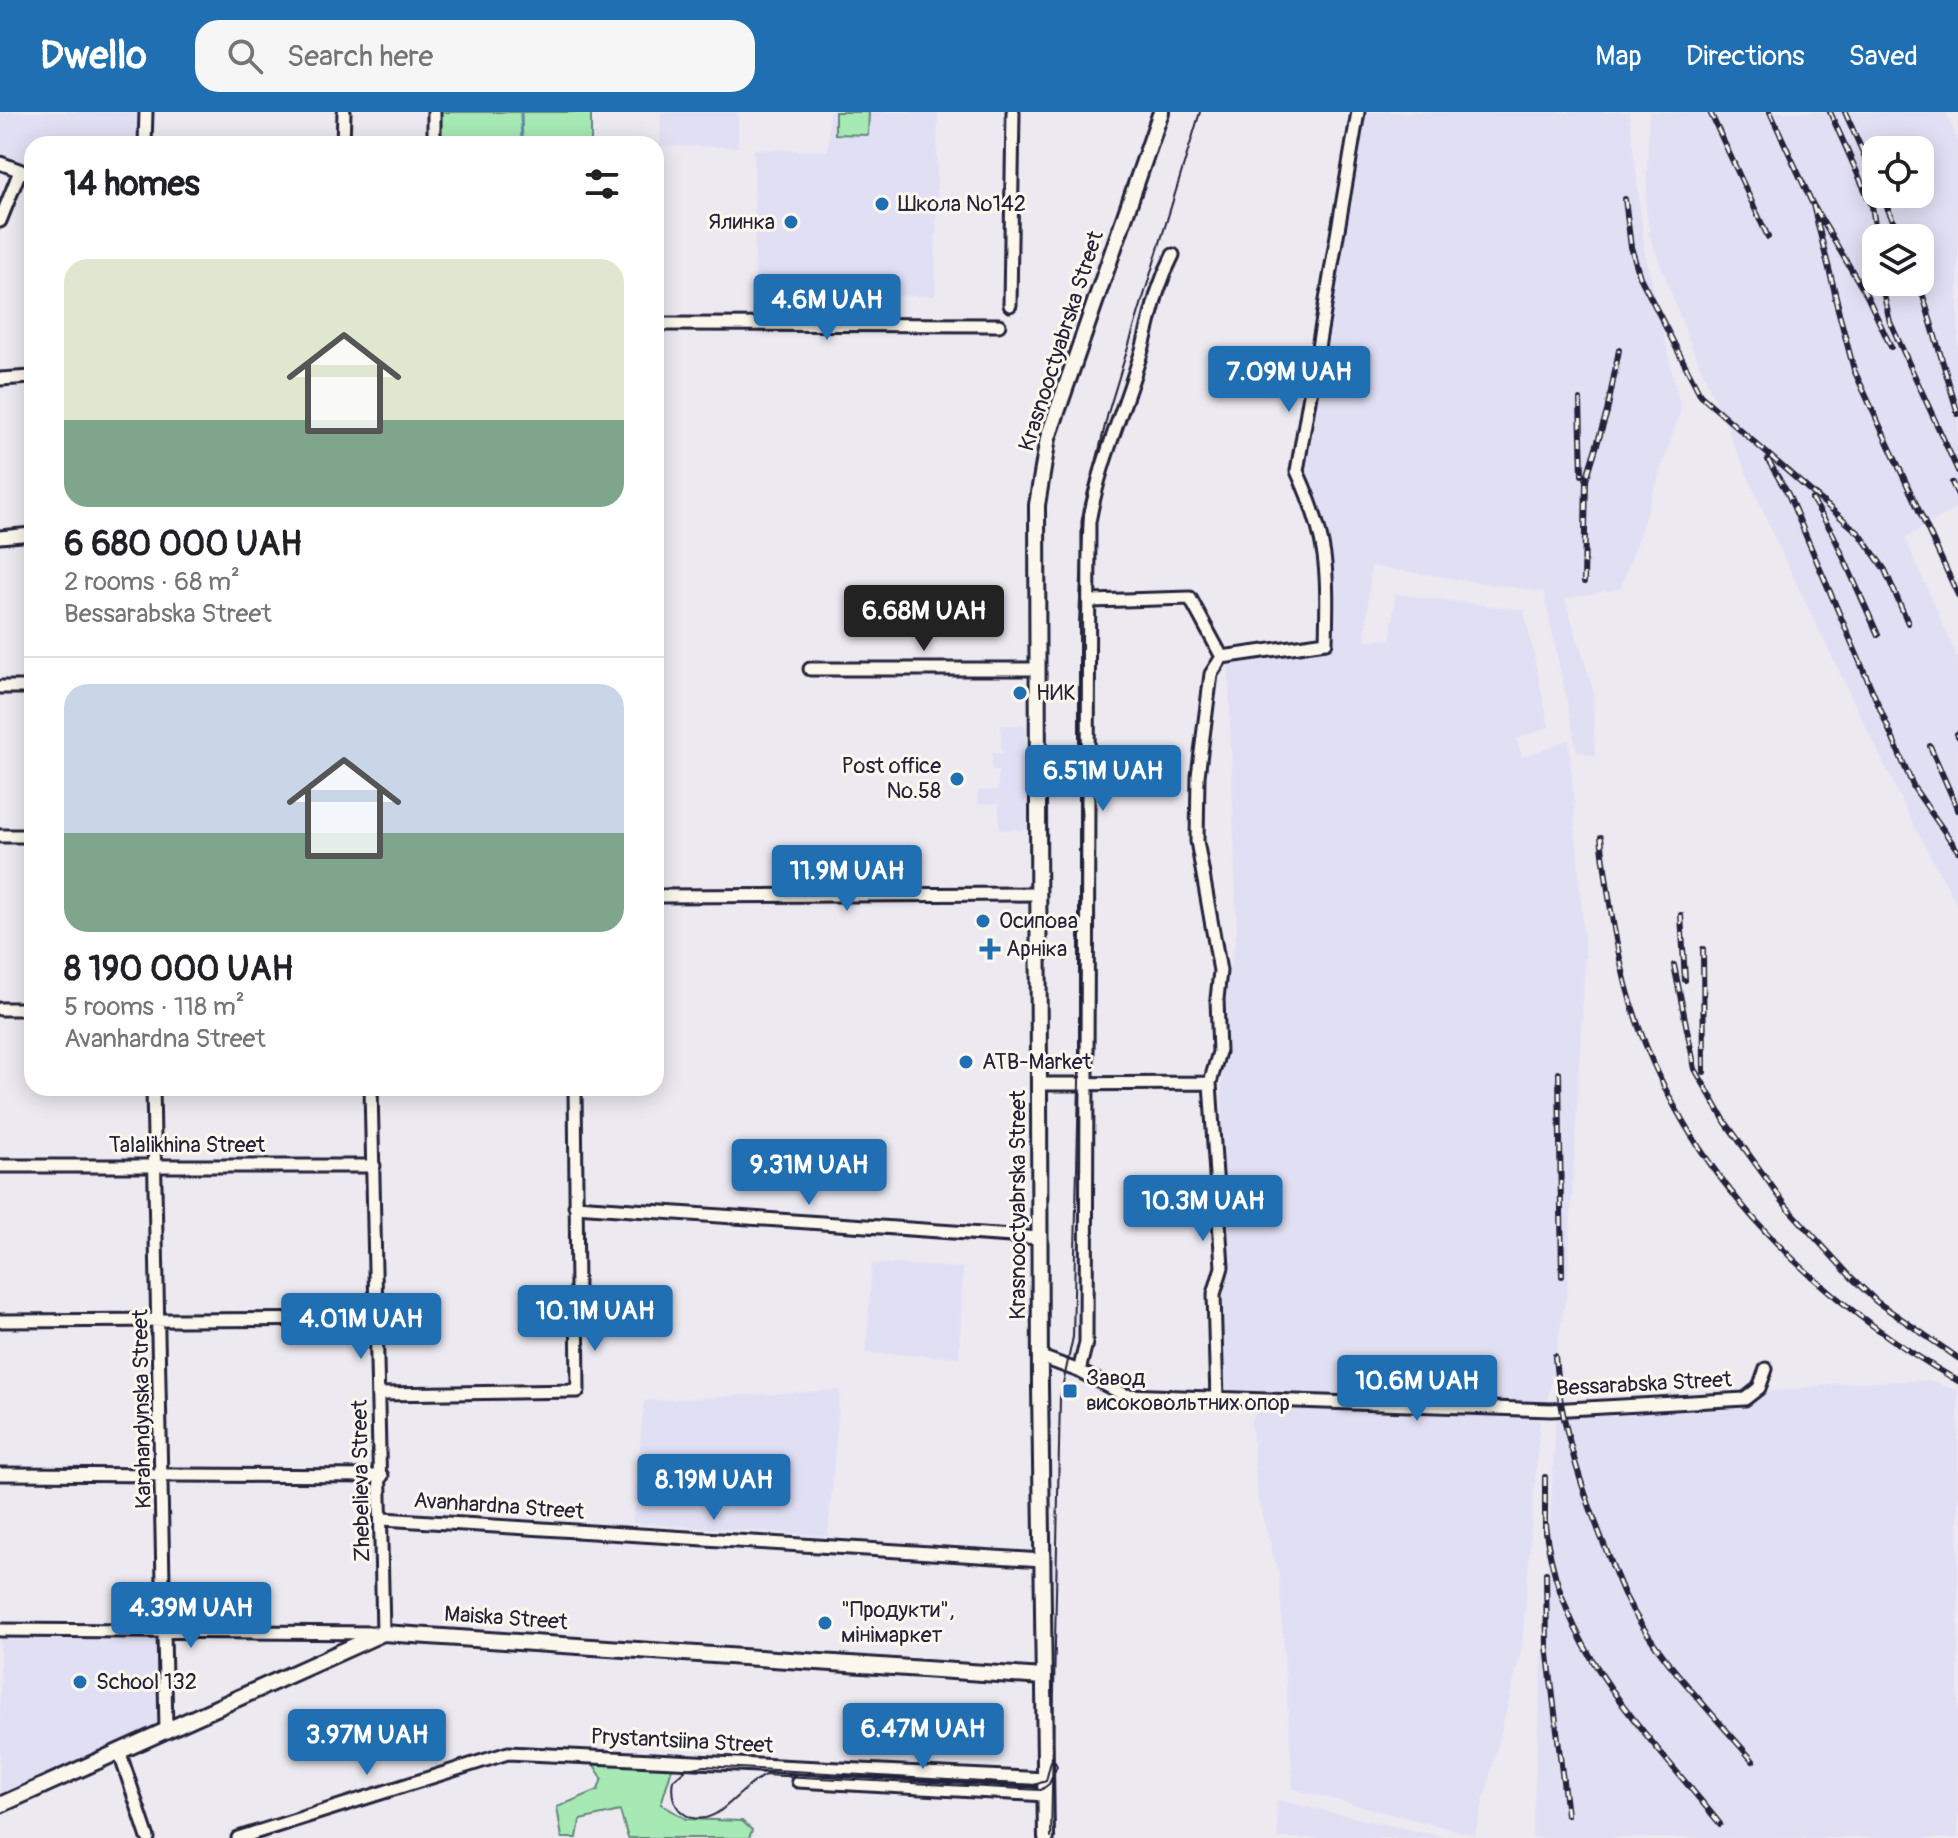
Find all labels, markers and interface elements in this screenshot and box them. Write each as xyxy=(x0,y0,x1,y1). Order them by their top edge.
search box xyxy=(195,20,755,92)
text: Dwello xyxy=(40,32,147,80)
icon: search xyxy=(223,34,267,78)
text: Search here xyxy=(287,38,433,75)
text: Map xyxy=(1595,39,1642,74)
text: Directions xyxy=(1686,39,1805,74)
text: Saved xyxy=(1849,39,1918,74)
map controls xyxy=(1862,136,1934,296)
button: locate xyxy=(1862,136,1934,208)
icon: filters xyxy=(580,162,624,206)
text: 14 homes xyxy=(64,163,200,206)
place label: Школа №142 xyxy=(898,190,1026,218)
marker: Школа №142 xyxy=(873,195,891,213)
place label: Ялинка xyxy=(708,208,775,236)
marker: Ялинка xyxy=(782,213,800,231)
button: layers xyxy=(1862,224,1934,296)
street label: Krasnooctyabrska Street xyxy=(1012,227,1110,455)
pin: 4.6M UAH xyxy=(744,274,910,342)
text: 4.6M UAH xyxy=(772,284,882,316)
icon: home xyxy=(272,311,416,455)
pin: 7.09M UAH xyxy=(1197,346,1381,414)
text: 7.09M UAH xyxy=(1226,356,1352,388)
text: 6 680 000 UAH xyxy=(64,523,302,566)
text: 2 rooms · 68 m² xyxy=(64,566,240,598)
pin: 6.68M UAH xyxy=(832,585,1016,653)
text: 6.68M UAH xyxy=(862,595,986,627)
text: Bessarabska Street xyxy=(64,598,272,630)
place label: НИК xyxy=(1036,679,1076,707)
marker: НИК xyxy=(1011,684,1029,702)
icon: home xyxy=(272,736,416,880)
pin: 6.51M UAH xyxy=(1011,745,1195,813)
place label: Post office No.58 xyxy=(841,752,941,805)
text: 6.51M UAH xyxy=(1043,755,1163,787)
marker: Post office No.58 xyxy=(948,770,966,788)
pin: 11.9M UAH xyxy=(755,845,939,913)
text: 11.9M UAH xyxy=(790,855,904,887)
place label: Осипова xyxy=(999,907,1078,935)
marker: Осипова xyxy=(974,912,992,930)
place label: Арніка xyxy=(1006,935,1067,963)
marker: Арніка xyxy=(981,940,999,958)
text: 8 190 000 UAH xyxy=(64,948,293,991)
text: 5 rooms · 118 m² xyxy=(64,991,245,1023)
text: Avanhardna Street xyxy=(64,1023,266,1055)
place label: ATB-Market xyxy=(982,1048,1091,1076)
marker: ATB-Market xyxy=(957,1053,975,1071)
street label: Krasnooctyabrska Street xyxy=(1004,1090,1032,1320)
street label: Talalikhina Street xyxy=(109,1131,265,1159)
pin: 9.31M UAH xyxy=(717,1139,901,1207)
text: 9.31M UAH xyxy=(750,1149,868,1181)
pin: 10.3M UAH xyxy=(1111,1175,1295,1243)
text: 10.3M UAH xyxy=(1141,1185,1265,1217)
pin: 10.1M UAH xyxy=(503,1285,687,1353)
pin: 4.01M UAH xyxy=(269,1293,453,1361)
text: 10.1M UAH xyxy=(536,1295,654,1327)
text: 4.01M UAH xyxy=(299,1303,423,1335)
street label: Karahandynska Street xyxy=(126,1309,158,1509)
pin: 10.6M UAH xyxy=(1325,1355,1509,1423)
place label: Завод високовольтних опор xyxy=(1086,1364,1290,1417)
text: 10.6M UAH xyxy=(1355,1365,1479,1397)
street label: Bessarabska Street xyxy=(1556,1365,1733,1403)
marker: Завод високовольтних опор xyxy=(1061,1382,1079,1400)
street label: Zhebelieva Street xyxy=(346,1399,376,1562)
pin: 8.19M UAH xyxy=(622,1454,806,1522)
text: 8.19M UAH xyxy=(655,1464,773,1496)
street label: Avanhardna Street xyxy=(413,1486,585,1526)
pin: 4.39M UAH xyxy=(99,1582,283,1650)
text: 4.39M UAH xyxy=(129,1592,253,1624)
place label: "Продукти", мінімаркет xyxy=(841,1596,955,1649)
street label: Maiska Street xyxy=(443,1600,569,1636)
marker: "Продукти", мінімаркет xyxy=(816,1614,834,1632)
place label: School 132 xyxy=(96,1668,197,1696)
marker: School 132 xyxy=(71,1673,89,1691)
pin: 6.47M UAH xyxy=(831,1703,1015,1771)
pin: 3.97M UAH xyxy=(275,1709,459,1777)
text: 6.47M UAH xyxy=(861,1713,985,1745)
text: 3.97M UAH xyxy=(306,1719,428,1751)
street label: Prystantsiina Street xyxy=(590,1722,774,1760)

